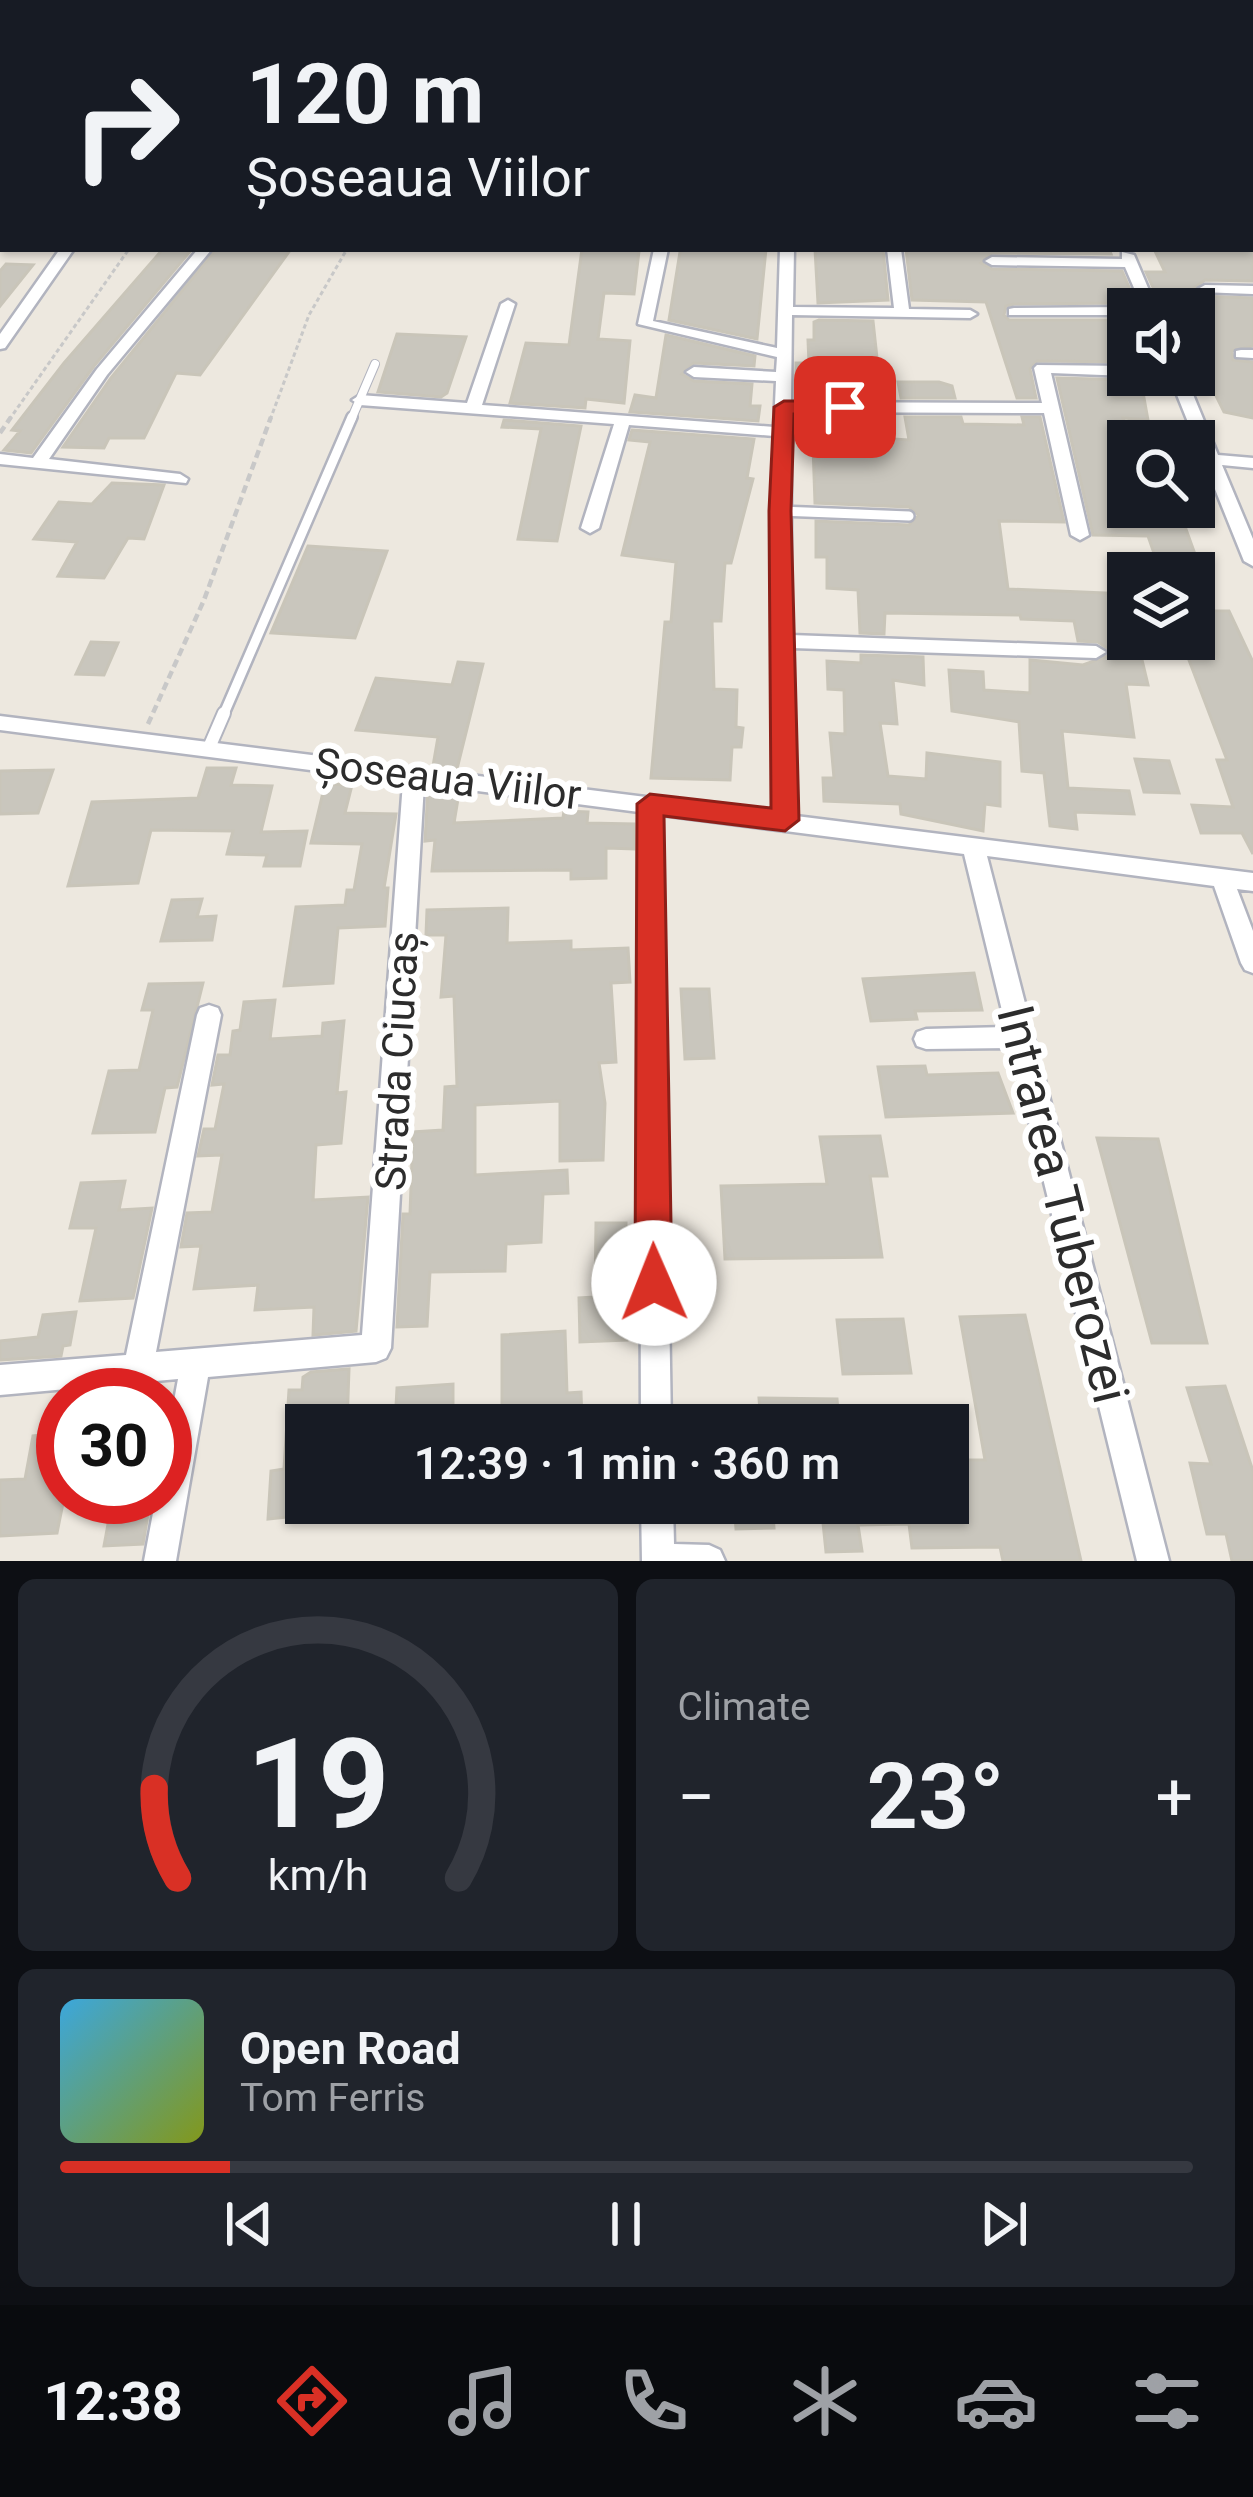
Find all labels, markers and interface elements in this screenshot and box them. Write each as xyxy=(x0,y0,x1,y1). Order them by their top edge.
text: 120 m xyxy=(246,45,484,144)
icon: right xyxy=(48,48,204,204)
text: Șoseaua Viilor xyxy=(246,146,590,209)
map controls xyxy=(1107,288,1215,660)
button: sound xyxy=(1107,288,1215,396)
pin xyxy=(794,356,896,458)
icon: arrive xyxy=(812,374,878,440)
button: search xyxy=(1107,420,1215,528)
button: layers xyxy=(1107,552,1215,660)
street label: Șoseaua Viilor xyxy=(312,738,584,821)
street label: Strada Ciucaș xyxy=(366,930,429,1192)
street label: Intrarea Tuberozei xyxy=(985,999,1141,1409)
position arrow xyxy=(591,1220,717,1346)
speed limit sign: 30 xyxy=(36,1368,192,1524)
text: 12:39 · 1 min · 360 m xyxy=(414,1437,840,1490)
text: Climate xyxy=(678,1684,811,1730)
text: 19 xyxy=(246,1711,389,1857)
text: 23° xyxy=(867,1745,1004,1850)
text: − xyxy=(678,1759,715,1836)
text: + xyxy=(1156,1759,1193,1836)
text: km/h xyxy=(267,1850,368,1900)
text: Open Road xyxy=(240,2022,461,2075)
text: Tom Ferris xyxy=(240,2075,425,2121)
icon: previous xyxy=(216,2191,282,2257)
icon: pause xyxy=(593,2191,659,2257)
icon: next xyxy=(971,2191,1037,2257)
icon: directions xyxy=(270,2359,354,2443)
icon: music xyxy=(441,2359,525,2443)
icon: phone xyxy=(612,2359,696,2443)
icon: climate xyxy=(783,2359,867,2443)
icon: car xyxy=(954,2359,1038,2443)
icon: filters xyxy=(1125,2359,1209,2443)
text: 12:38 xyxy=(44,2370,183,2433)

